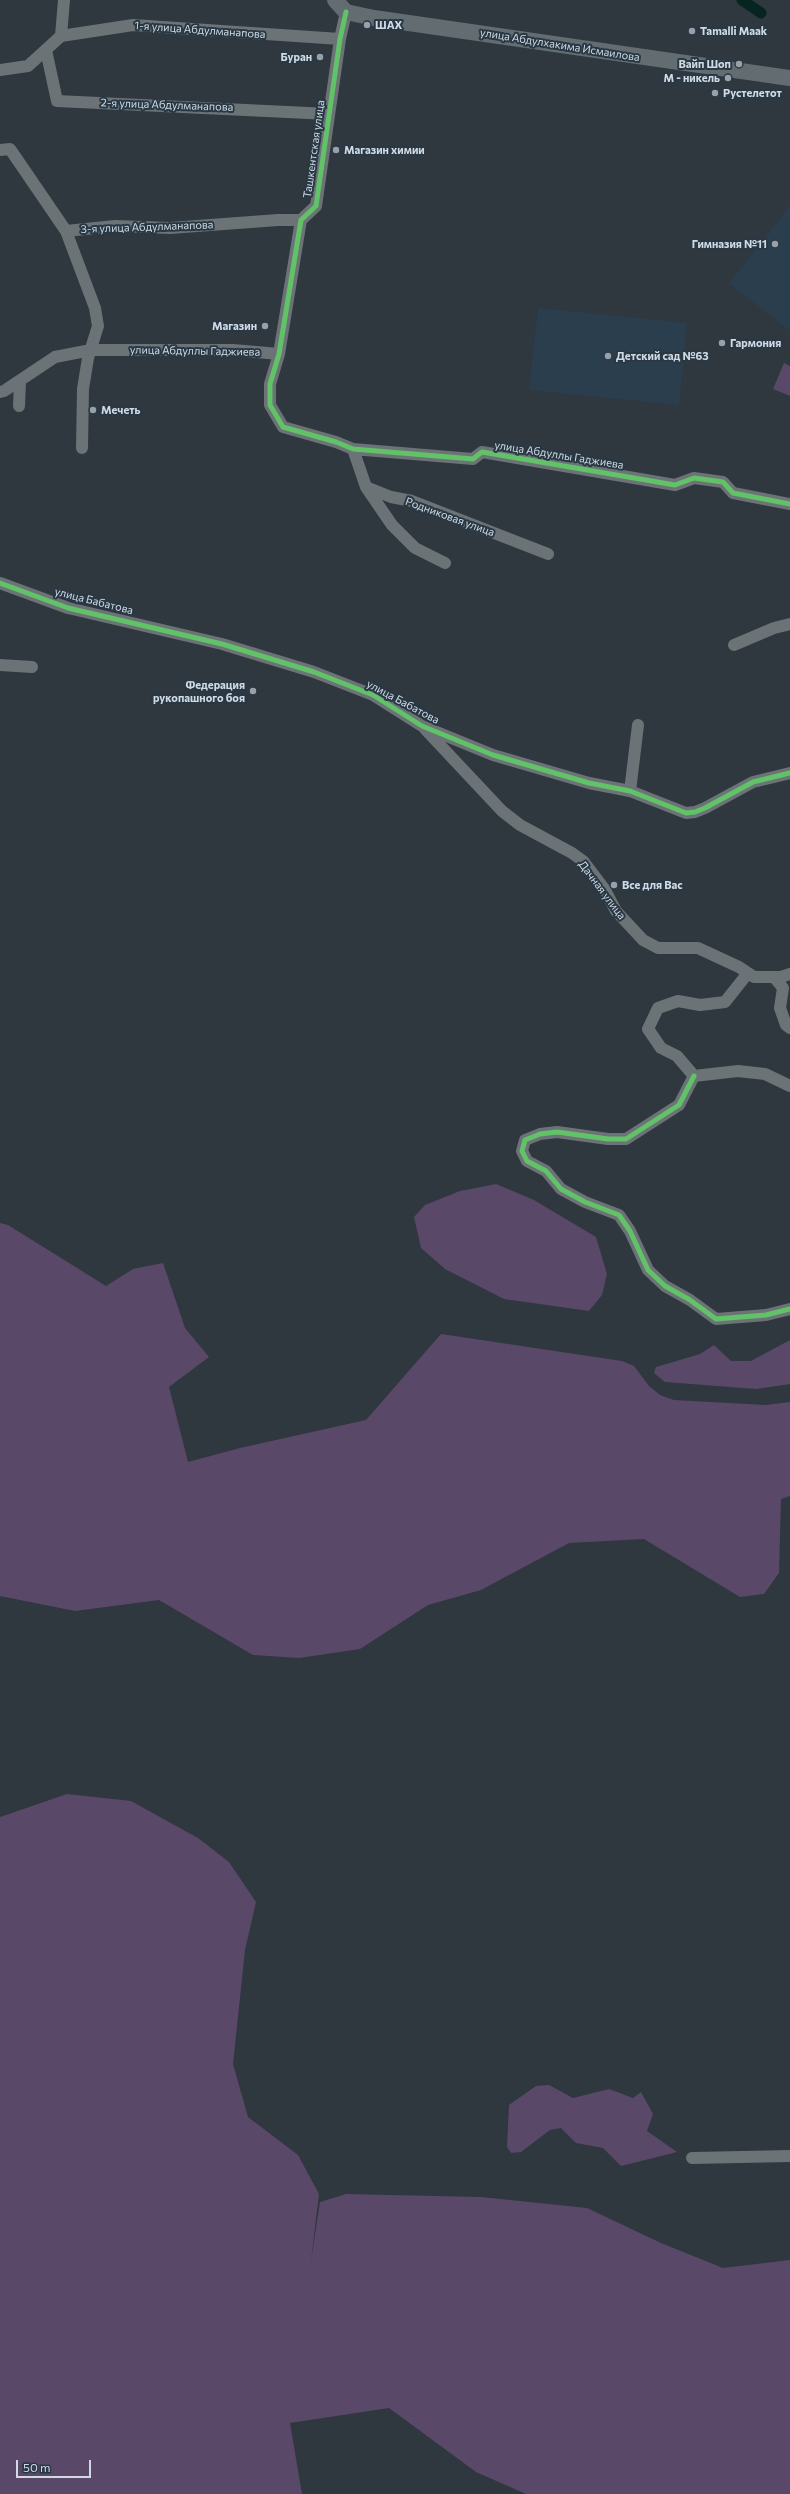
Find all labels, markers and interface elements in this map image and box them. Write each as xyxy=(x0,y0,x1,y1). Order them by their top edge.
place label: ШАХ xyxy=(375,18,402,32)
street label: 1-я улица Абдулманапова xyxy=(134,19,266,41)
marker: ШАХ xyxy=(362,20,372,30)
place label: Tamalli Maak xyxy=(700,24,767,38)
street label: улица Абдулхакима Исмаилова xyxy=(479,26,641,64)
marker: Tamalli Maak xyxy=(687,26,697,36)
place label: Буран xyxy=(281,50,312,64)
marker: Буран xyxy=(315,52,325,62)
place label: Вайп Шоп xyxy=(678,57,731,71)
marker: Вайп Шоп xyxy=(734,59,744,69)
place label: М - никель xyxy=(663,71,720,85)
marker: М - никель xyxy=(723,73,733,83)
place label: Рустелетот xyxy=(723,86,782,100)
marker: Рустелетот xyxy=(710,88,720,98)
street label: 2-я улица Абдулманапова xyxy=(100,96,234,114)
street label: Ташкентская улица xyxy=(301,99,327,199)
place label: Магазин химии xyxy=(344,143,425,157)
marker: Магазин химии xyxy=(331,145,341,155)
street label: 3-я улица Абдулманапова xyxy=(80,218,214,236)
place label: Гимназия №11 xyxy=(692,237,767,251)
marker: Гимназия №11 xyxy=(770,239,780,249)
place label: Магазин xyxy=(212,319,257,333)
marker: Магазин xyxy=(260,321,270,331)
place label: Гармония xyxy=(730,336,781,350)
marker: Гармония xyxy=(717,338,727,348)
street label: улица Абдуллы Гаджиева xyxy=(130,343,260,359)
place label: Детский сад №63 xyxy=(616,349,709,363)
marker: Детский сад №63 xyxy=(603,351,613,361)
place label: Мечеть xyxy=(101,403,140,417)
marker: Мечеть xyxy=(88,405,98,415)
street label: улица Абдуллы Гаджиева xyxy=(494,438,624,472)
street label: Родниковая улица xyxy=(404,495,496,539)
street label: улица Бабатова xyxy=(53,585,135,617)
street label: улица Бабатова xyxy=(364,677,442,727)
place label: Федерация рукопашного боя xyxy=(153,678,245,704)
marker: Федерация рукопашного боя xyxy=(248,686,258,696)
street label: Дачная улица xyxy=(576,858,628,922)
place label: Все для Вас xyxy=(622,878,683,892)
marker: Все для Вас xyxy=(609,880,619,890)
scale bar xyxy=(18,2452,93,2478)
text: 50 m xyxy=(23,2460,51,2474)

